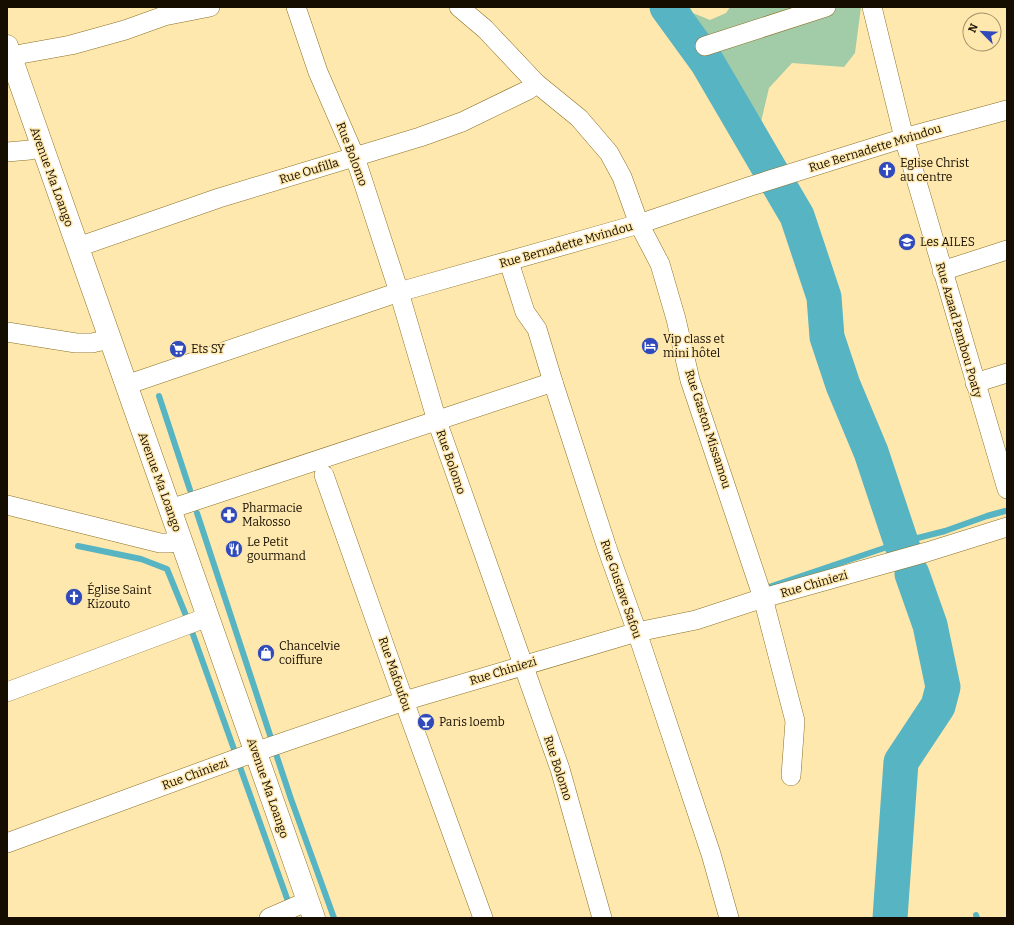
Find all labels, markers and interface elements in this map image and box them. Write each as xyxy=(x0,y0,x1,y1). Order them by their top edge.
north arrow xyxy=(962,12,1002,52)
text: N xyxy=(966,21,981,35)
street label: Rue Bolomo xyxy=(333,120,371,188)
street label: Rue Bernadette Mvindou xyxy=(807,121,944,175)
street label: Avenue Ma Loango xyxy=(27,125,77,229)
street label: Rue Oufilla xyxy=(278,155,341,187)
place label: Eglise Christ au centre xyxy=(900,156,970,184)
church icon: Eglise Christ au centre xyxy=(877,160,897,180)
street label: Rue Bernadette Mvindou xyxy=(498,219,635,271)
school or university icon: Les AILES xyxy=(897,232,917,252)
place label: Les AILES xyxy=(920,235,975,249)
street label: Rue Azaad Pambou Poaty xyxy=(933,261,985,400)
place label: Vip class et mini hôtel xyxy=(663,332,725,360)
hotel icon: Vip class et mini hôtel xyxy=(640,336,660,356)
supermarket icon: Ets SY xyxy=(168,339,188,359)
place label: Ets SY xyxy=(191,342,225,356)
street label: Rue Gaston Missamou xyxy=(682,368,734,491)
street label: Rue Bolomo xyxy=(433,428,469,496)
street label: Avenue Ma Loango xyxy=(135,430,185,534)
place label: Pharmacie Makosso xyxy=(242,501,302,529)
pharmacy icon: Pharmacie Makosso xyxy=(219,505,239,525)
place label: Le Petit gourmand xyxy=(247,535,306,563)
street label: Rue Gustave Safou xyxy=(598,538,645,641)
restaurant icon: Le Petit gourmand xyxy=(224,539,244,559)
street label: Rue Chiniezi xyxy=(779,568,850,600)
place label: Église Saint Kizouto xyxy=(87,582,152,611)
church icon: Église Saint Kizouto xyxy=(64,587,84,607)
street label: Rue Mafoufou xyxy=(376,635,414,714)
place label: Chancelvie coiffure xyxy=(279,639,340,667)
shop icon: Chancelvie coiffure xyxy=(256,643,276,663)
street label: Rue Chiniezi xyxy=(468,654,539,688)
bar icon: Paris loemb xyxy=(416,712,436,732)
place label: Paris loemb xyxy=(439,715,505,729)
street label: Rue Bolomo xyxy=(541,734,575,802)
street label: Avenue Ma Loango xyxy=(244,736,292,840)
street label: Rue Chiniezi xyxy=(160,755,230,792)

